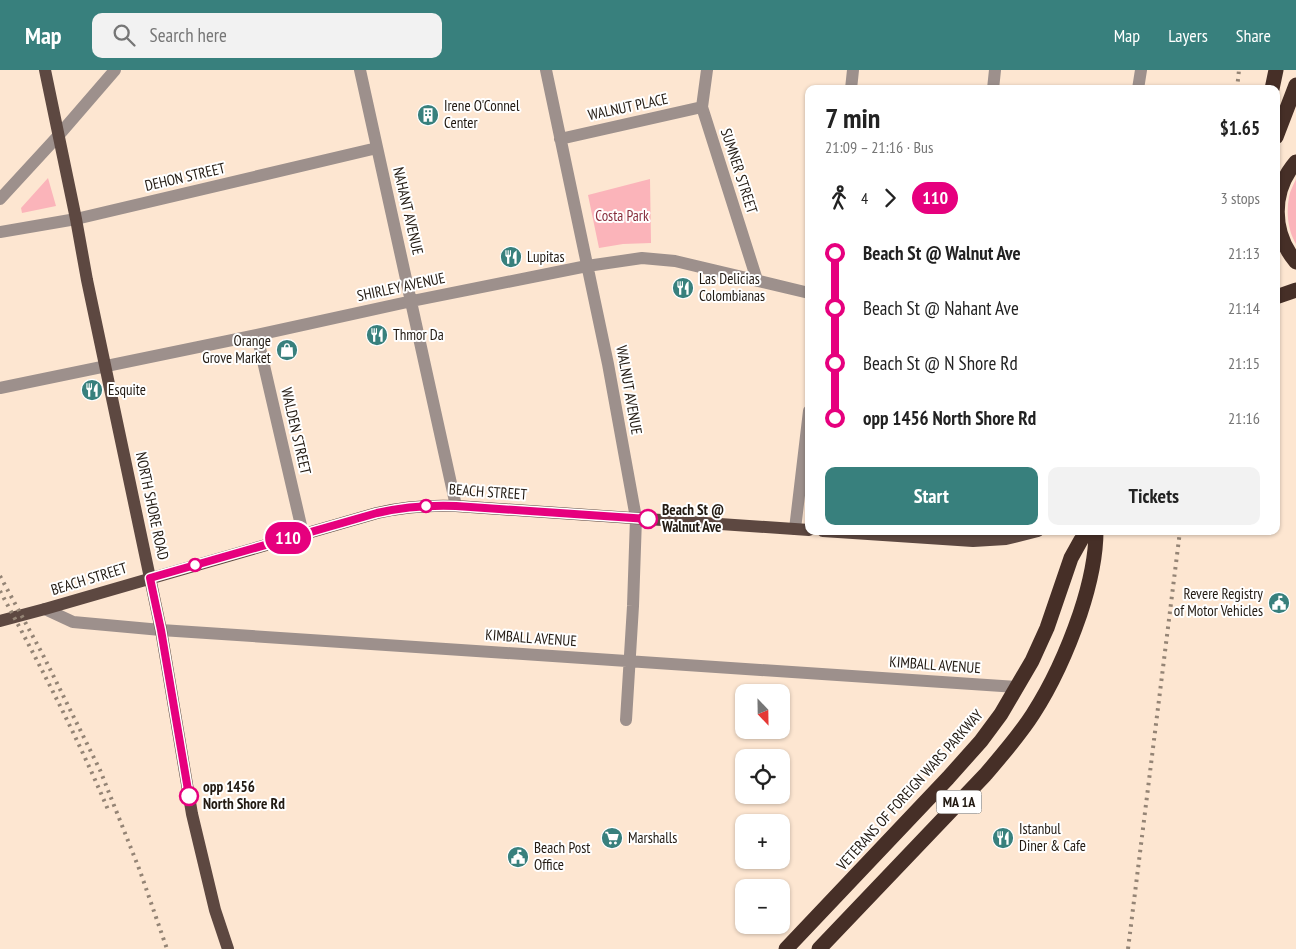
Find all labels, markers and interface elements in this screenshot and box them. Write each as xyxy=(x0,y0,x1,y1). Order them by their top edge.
search box xyxy=(92,13,442,58)
text: Map xyxy=(25,20,62,51)
icon: search xyxy=(110,21,138,49)
text: Search here xyxy=(150,23,227,47)
text: Map xyxy=(1114,24,1140,47)
text: Layers xyxy=(1168,24,1208,47)
text: Share xyxy=(1236,24,1271,47)
street label: WALNUT PLACE xyxy=(586,89,670,124)
place label: Irene O'Connel Center xyxy=(444,96,520,132)
text: 7 min xyxy=(825,99,880,136)
building icon: Irene O'Connel Center xyxy=(416,103,440,127)
text: $1.65 xyxy=(1220,116,1260,140)
street label: SUMNER STREET xyxy=(717,126,762,216)
text: 21:09 – 21:16 · Bus xyxy=(825,137,933,157)
street label: DEHON STREET xyxy=(143,158,227,195)
street label: NAHANT AVENUE xyxy=(389,165,428,257)
icon: walk xyxy=(825,184,853,212)
icon: forward xyxy=(876,184,904,212)
text: 110 xyxy=(922,186,948,209)
text: 4 xyxy=(861,188,868,208)
text: 3 stops xyxy=(1220,188,1260,208)
park label: Costa Park xyxy=(595,206,649,225)
text: Beach St @ Walnut Ave xyxy=(863,241,1021,265)
text: 21:13 xyxy=(1228,243,1260,263)
restaurant icon: Lupitas xyxy=(499,245,523,269)
place label: Lupitas xyxy=(527,247,565,266)
street label: SHIRLEY AVENUE xyxy=(355,268,447,305)
place label: Las Delicias Colombianas xyxy=(699,269,765,305)
restaurant icon: Las Delicias Colombianas xyxy=(671,276,695,300)
text: Beach St @ Nahant Ave xyxy=(863,296,1019,320)
text: 21:14 xyxy=(1228,298,1260,318)
restaurant icon: Thmor Da xyxy=(365,323,389,347)
place label: Thmor Da xyxy=(393,325,444,344)
place label: Orange Grove Market xyxy=(202,331,271,367)
shop icon: Orange Grove Market xyxy=(275,338,299,362)
street label: WALNUT AVENUE xyxy=(612,344,647,436)
text: Beach St @ N Shore Rd xyxy=(863,351,1018,375)
text: 21:15 xyxy=(1228,353,1260,373)
restaurant icon: Esquite xyxy=(80,378,104,402)
place label: Esquite xyxy=(108,380,146,399)
street label: WALDEN STREET xyxy=(277,386,316,476)
text: opp 1456 North Shore Rd xyxy=(863,406,1036,430)
text: 21:16 xyxy=(1228,408,1260,428)
street label: NORTH SHORE ROAD xyxy=(132,450,173,562)
button: Start xyxy=(825,467,1038,525)
button: Tickets xyxy=(1048,467,1260,525)
street label: BEACH STREET xyxy=(448,479,528,504)
unlabelled marker xyxy=(419,499,433,513)
place label: Beach St @ Walnut Ave xyxy=(661,500,724,536)
marker: Beach St @ Walnut Ave xyxy=(638,509,658,529)
line badge: 110 xyxy=(259,522,317,554)
text: 110 xyxy=(275,526,301,549)
street label: BEACH STREET xyxy=(49,558,129,599)
unlabelled marker xyxy=(188,558,202,572)
place label: Revere Registry of Motor Vehicles xyxy=(1174,584,1263,620)
public building icon: Revere Registry of Motor Vehicles xyxy=(1267,591,1291,615)
street label: KIMBALL AVENUE xyxy=(485,625,577,650)
street label: KIMBALL AVENUE xyxy=(889,652,981,677)
north arrow xyxy=(735,684,790,739)
map controls xyxy=(735,684,790,934)
street label: VETERANS OF FOREIGN WARS PARKWAY xyxy=(832,705,987,875)
button: locate xyxy=(735,749,790,804)
place label: opp 1456 North Shore Rd xyxy=(203,777,285,813)
marker: opp 1456 North Shore Rd xyxy=(179,786,199,806)
road number: MA 1A xyxy=(936,790,982,814)
button: + xyxy=(735,814,790,869)
place label: Istanbul Diner & Cafe xyxy=(1019,819,1086,855)
supermarket icon: Marshalls xyxy=(600,826,624,850)
restaurant icon: Istanbul Diner & Cafe xyxy=(991,826,1015,850)
place label: Marshalls xyxy=(628,828,677,847)
place label: Beach Post Office xyxy=(534,838,590,874)
public building icon: Beach Post Office xyxy=(506,845,530,869)
button: − xyxy=(735,879,790,934)

